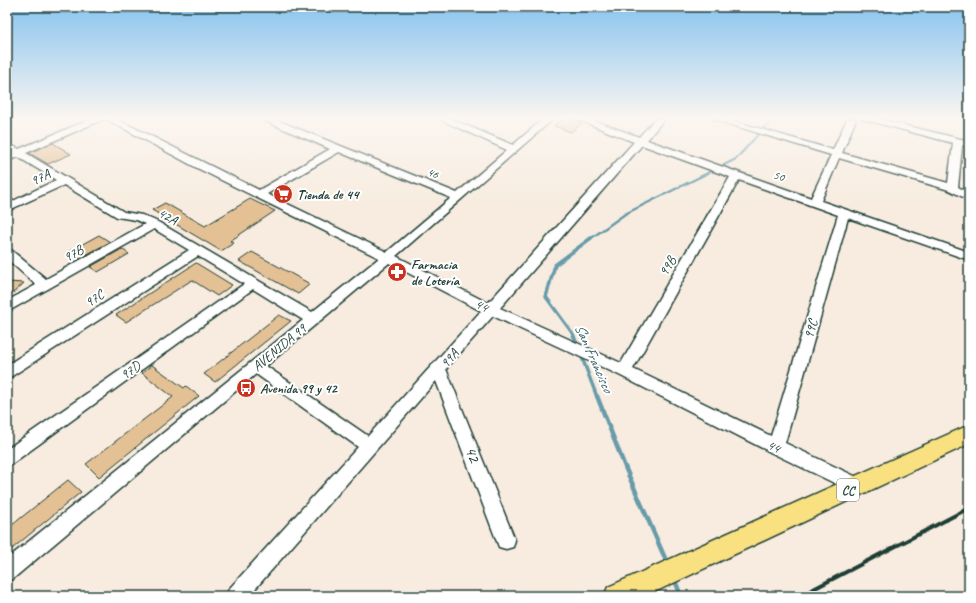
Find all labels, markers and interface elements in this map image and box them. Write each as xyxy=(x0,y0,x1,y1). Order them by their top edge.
street label: 46 xyxy=(425,164,442,183)
street label: 97A xyxy=(28,165,54,189)
street label: 50 xyxy=(771,167,788,186)
supermarket icon: Tienda de 44 xyxy=(272,183,294,205)
place label: Tienda de 44 xyxy=(297,186,360,203)
street label: 42A xyxy=(155,204,181,229)
street label: 97B xyxy=(60,240,88,266)
street label: 99B xyxy=(655,252,681,279)
place label: Farmacia de Lotería xyxy=(411,256,461,289)
pharmacy icon: Farmacia de Lotería xyxy=(386,261,408,283)
street label: 97C xyxy=(82,285,108,311)
street label: 44 xyxy=(472,295,493,317)
street label: 99C xyxy=(800,316,822,341)
street label: AVENIDA 99 xyxy=(249,319,311,375)
water label: San Francisco xyxy=(570,321,618,398)
street label: 99A xyxy=(436,345,463,371)
street label: 97D xyxy=(117,356,145,383)
bus stop icon: Avenida 99 y 42 xyxy=(235,377,257,399)
place label: Avenida 99 y 42 xyxy=(260,380,339,397)
street label: 44 xyxy=(764,436,785,458)
street label: 42 xyxy=(460,443,486,466)
road number: CC xyxy=(837,479,859,501)

